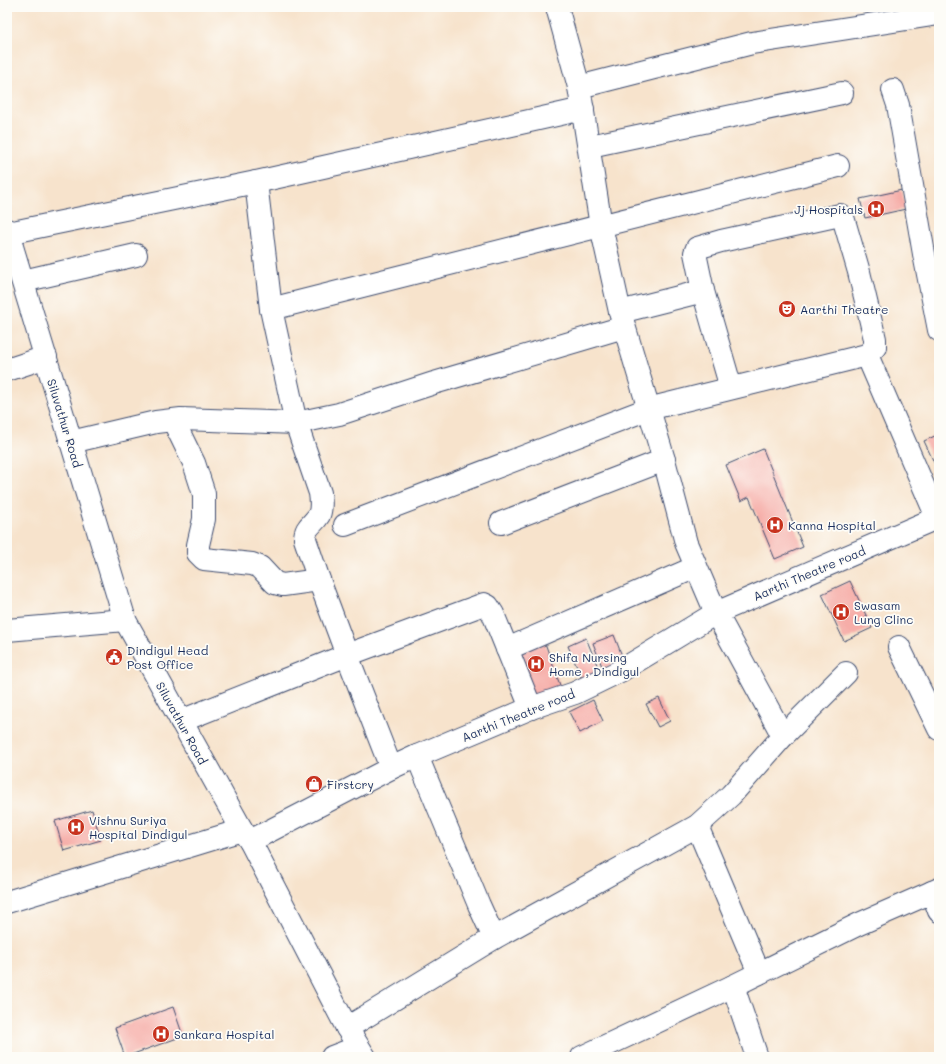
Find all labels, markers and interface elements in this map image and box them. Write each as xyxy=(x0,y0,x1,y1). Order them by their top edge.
hospital icon: Jj Hospitals xyxy=(866,199,886,219)
place label: Jj Hospitals xyxy=(794,201,863,217)
theatre icon: Aarthi Theatre xyxy=(777,299,797,319)
place label: Aarthi Theatre xyxy=(800,301,888,317)
street label: Siluvathur Road xyxy=(44,377,86,470)
hospital icon: Kanna Hospital xyxy=(765,515,785,535)
place label: Kanna Hospital xyxy=(788,517,876,533)
street label: Aarthi Theatre road xyxy=(750,542,868,604)
place label: Swasam Lung Clinc xyxy=(854,597,913,627)
hospital icon: Swasam Lung Clinc xyxy=(831,602,851,622)
place label: Dindigul Head Post Office xyxy=(127,642,209,672)
public building icon: Dindigul Head Post Office xyxy=(104,647,124,667)
place label: Shifa Nursing Home , Dindigul xyxy=(549,649,639,679)
hospital icon: Shifa Nursing Home , Dindigul xyxy=(526,654,546,674)
street label: Siluvathur Road xyxy=(153,679,212,768)
street label: Aarthi Theatre road xyxy=(459,685,577,745)
shop icon: Firstcry xyxy=(304,774,324,794)
place label: Firstcry xyxy=(327,776,374,792)
place label: Vishnu Suriya Hospital Dindigul xyxy=(89,812,188,842)
hospital icon: Vishnu Suriya Hospital Dindigul xyxy=(66,817,86,837)
hospital icon: Sankara Hospital xyxy=(151,1024,171,1044)
place label: Sankara Hospital xyxy=(174,1026,274,1042)

